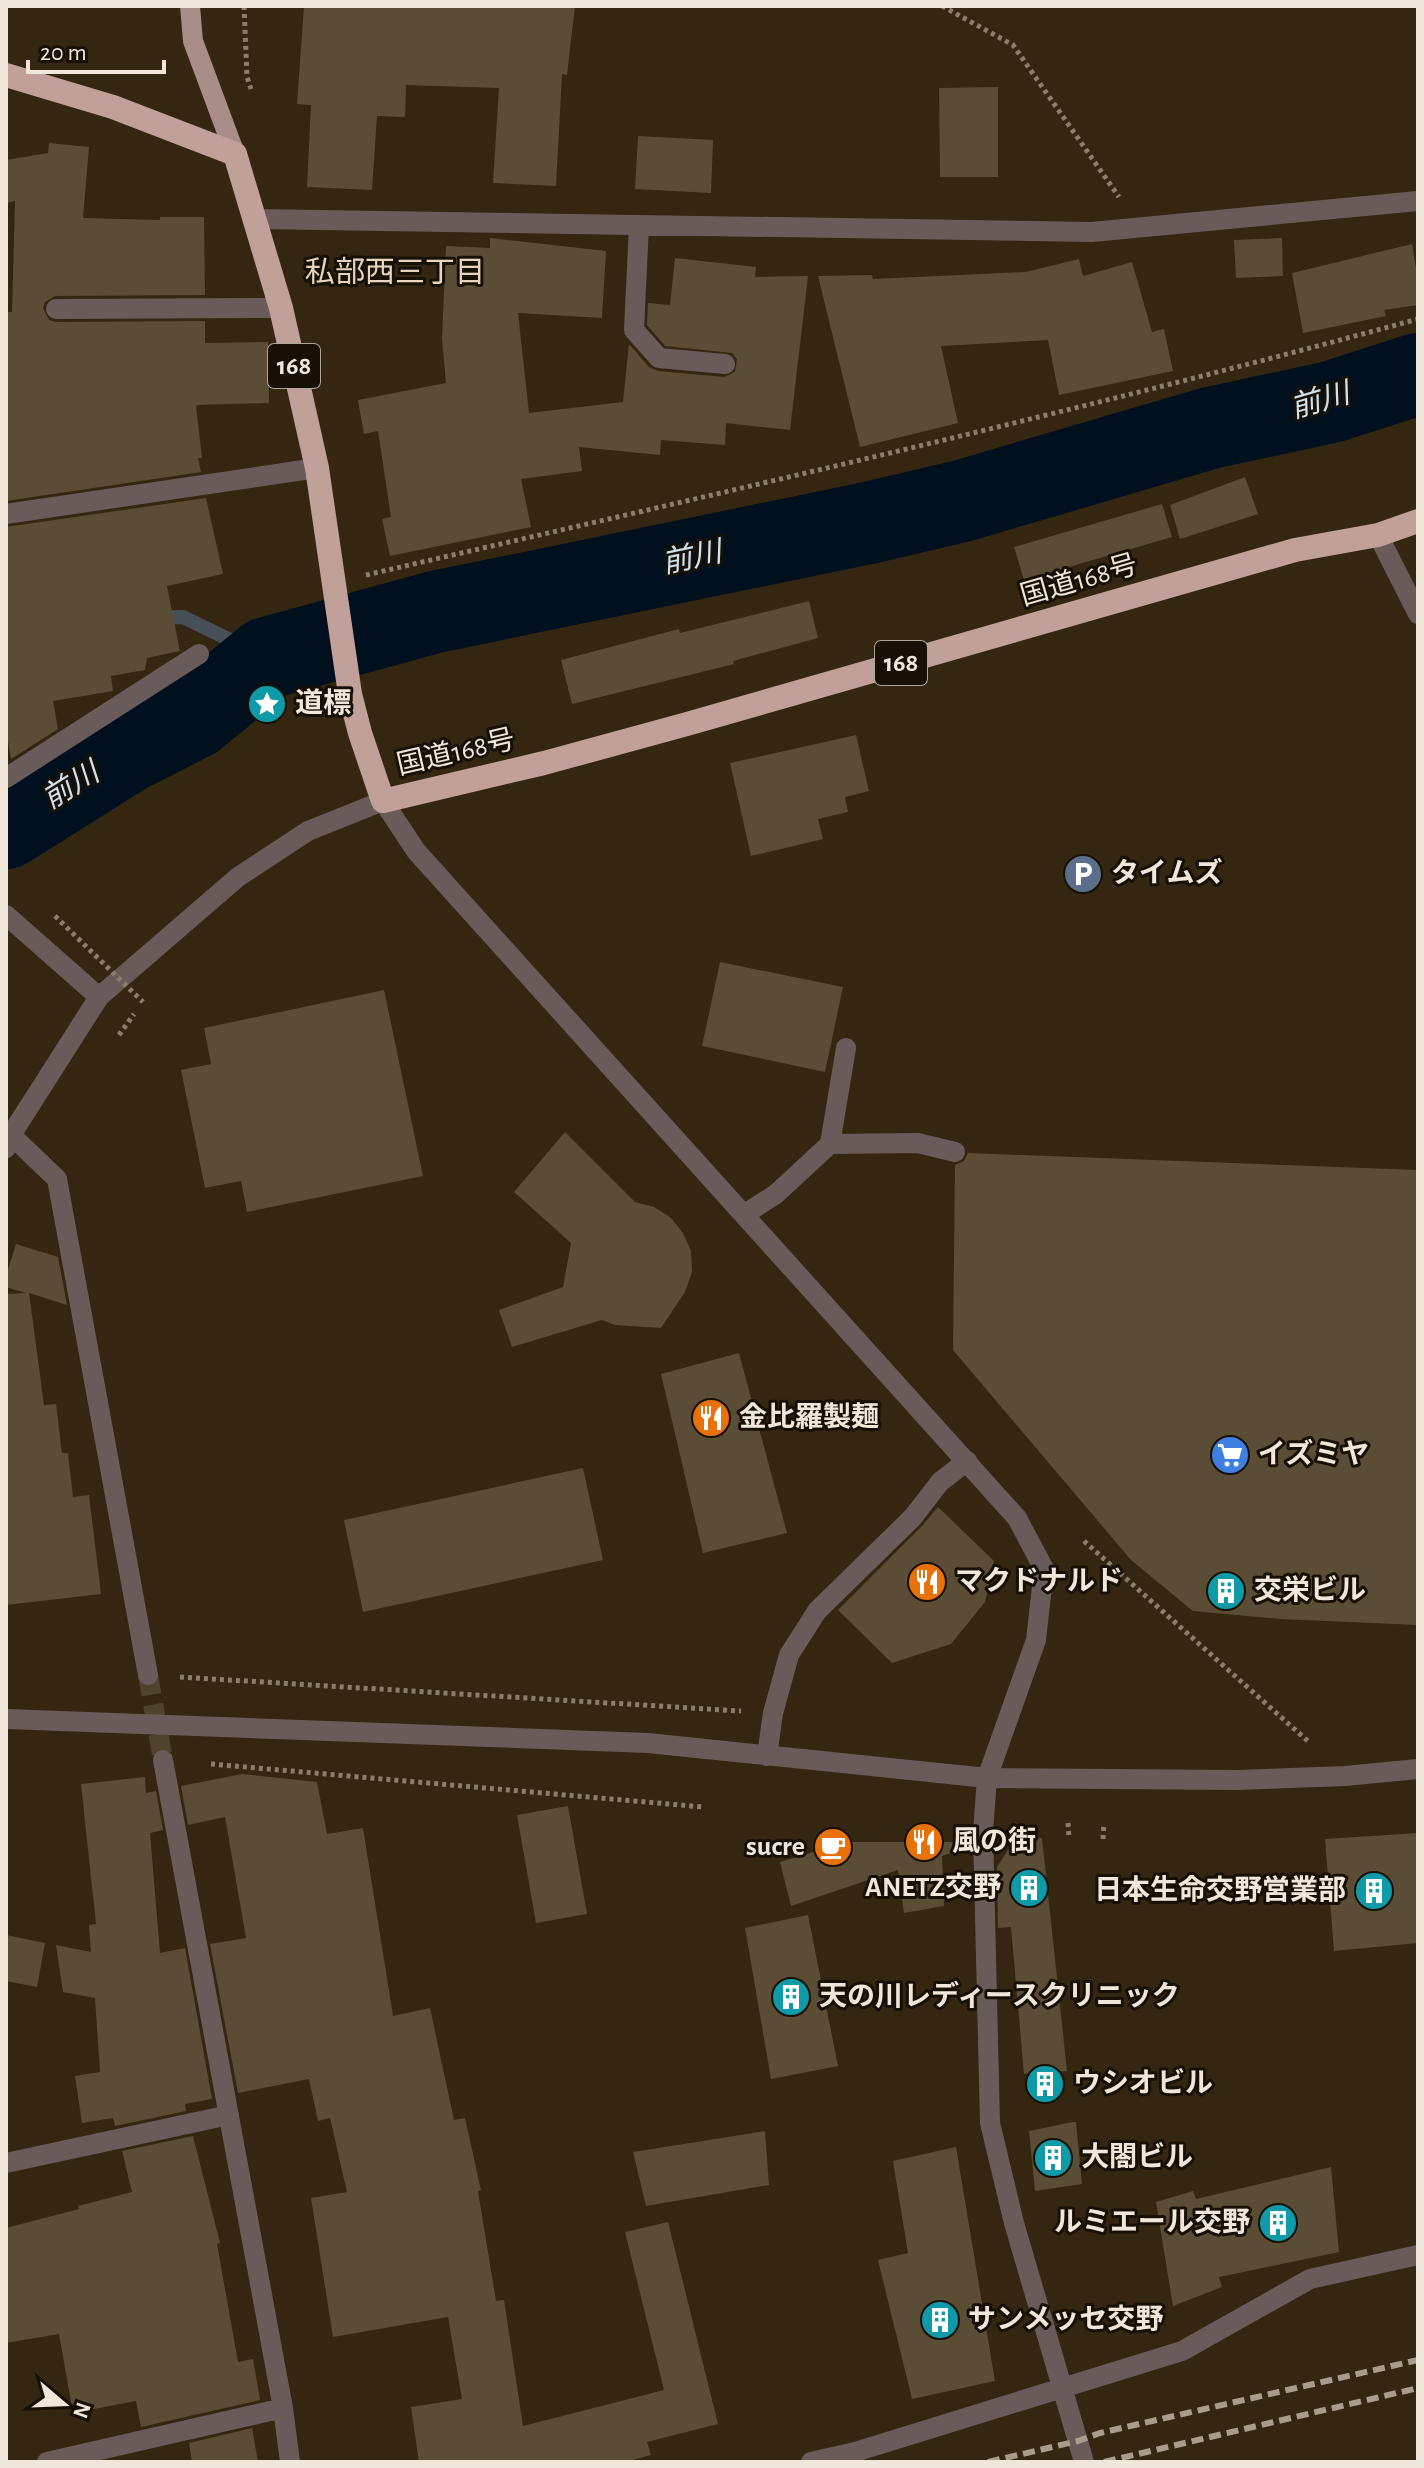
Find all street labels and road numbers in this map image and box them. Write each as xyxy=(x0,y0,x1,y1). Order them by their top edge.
road number: 168 xyxy=(268,344,320,388)
street label: 国道168号 xyxy=(1017,549,1141,611)
road number: 168 xyxy=(875,641,927,685)
street label: 国道168号 xyxy=(394,724,518,780)

